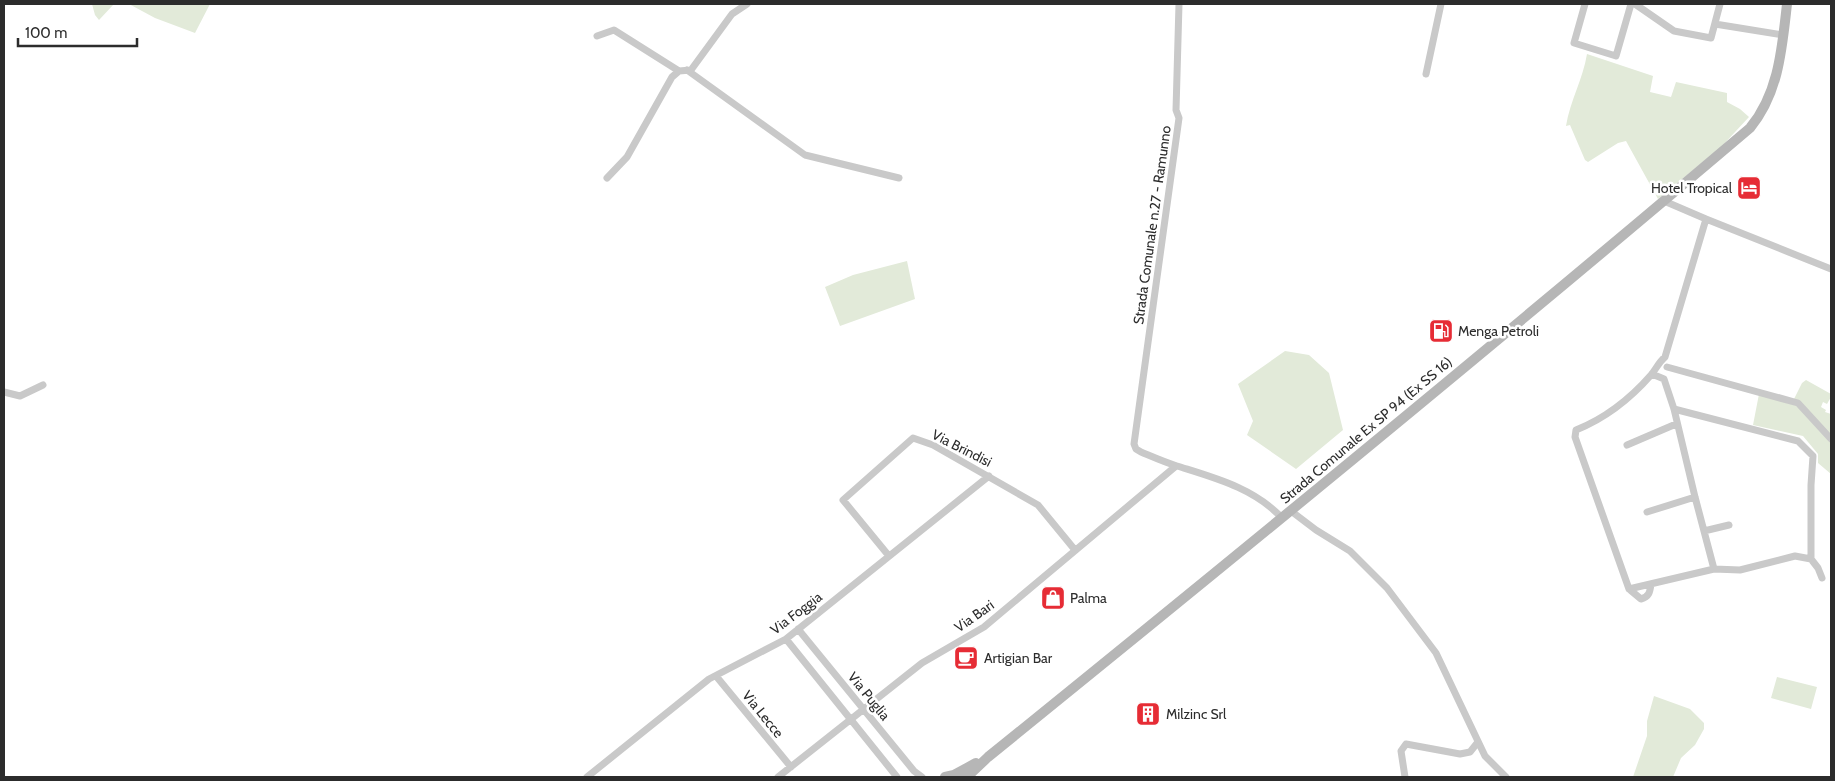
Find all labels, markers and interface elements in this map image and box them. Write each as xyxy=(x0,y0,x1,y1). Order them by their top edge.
scale bar xyxy=(18,15,136,47)
text: 100 m xyxy=(25,24,67,42)
street label: Strada Comunale n.27 - Ramunno xyxy=(1129,124,1175,326)
hotel icon: Hotel Tropical xyxy=(1736,175,1762,201)
place label: Hotel Tropical xyxy=(1651,179,1733,197)
fuel station icon: Menga Petroli xyxy=(1428,318,1454,344)
place label: Menga Petroli xyxy=(1458,322,1539,340)
street label: Strada Comunale Ex SP 94 (Ex SS 16) xyxy=(1276,353,1456,507)
street label: Via Brindisi xyxy=(929,425,995,471)
shop icon: Palma xyxy=(1040,585,1066,611)
street label: Via Foggia xyxy=(766,588,826,638)
place label: Palma xyxy=(1070,589,1107,607)
street label: Via Bari xyxy=(951,596,997,636)
cafe icon: Artigian Bar xyxy=(953,645,979,671)
place label: Artigian Bar xyxy=(984,649,1053,667)
street label: Via Puglia xyxy=(844,668,894,724)
street label: Via Lecce xyxy=(738,687,788,741)
building icon: Milzinc Srl xyxy=(1135,701,1161,727)
place label: Milzinc Srl xyxy=(1166,705,1227,723)

